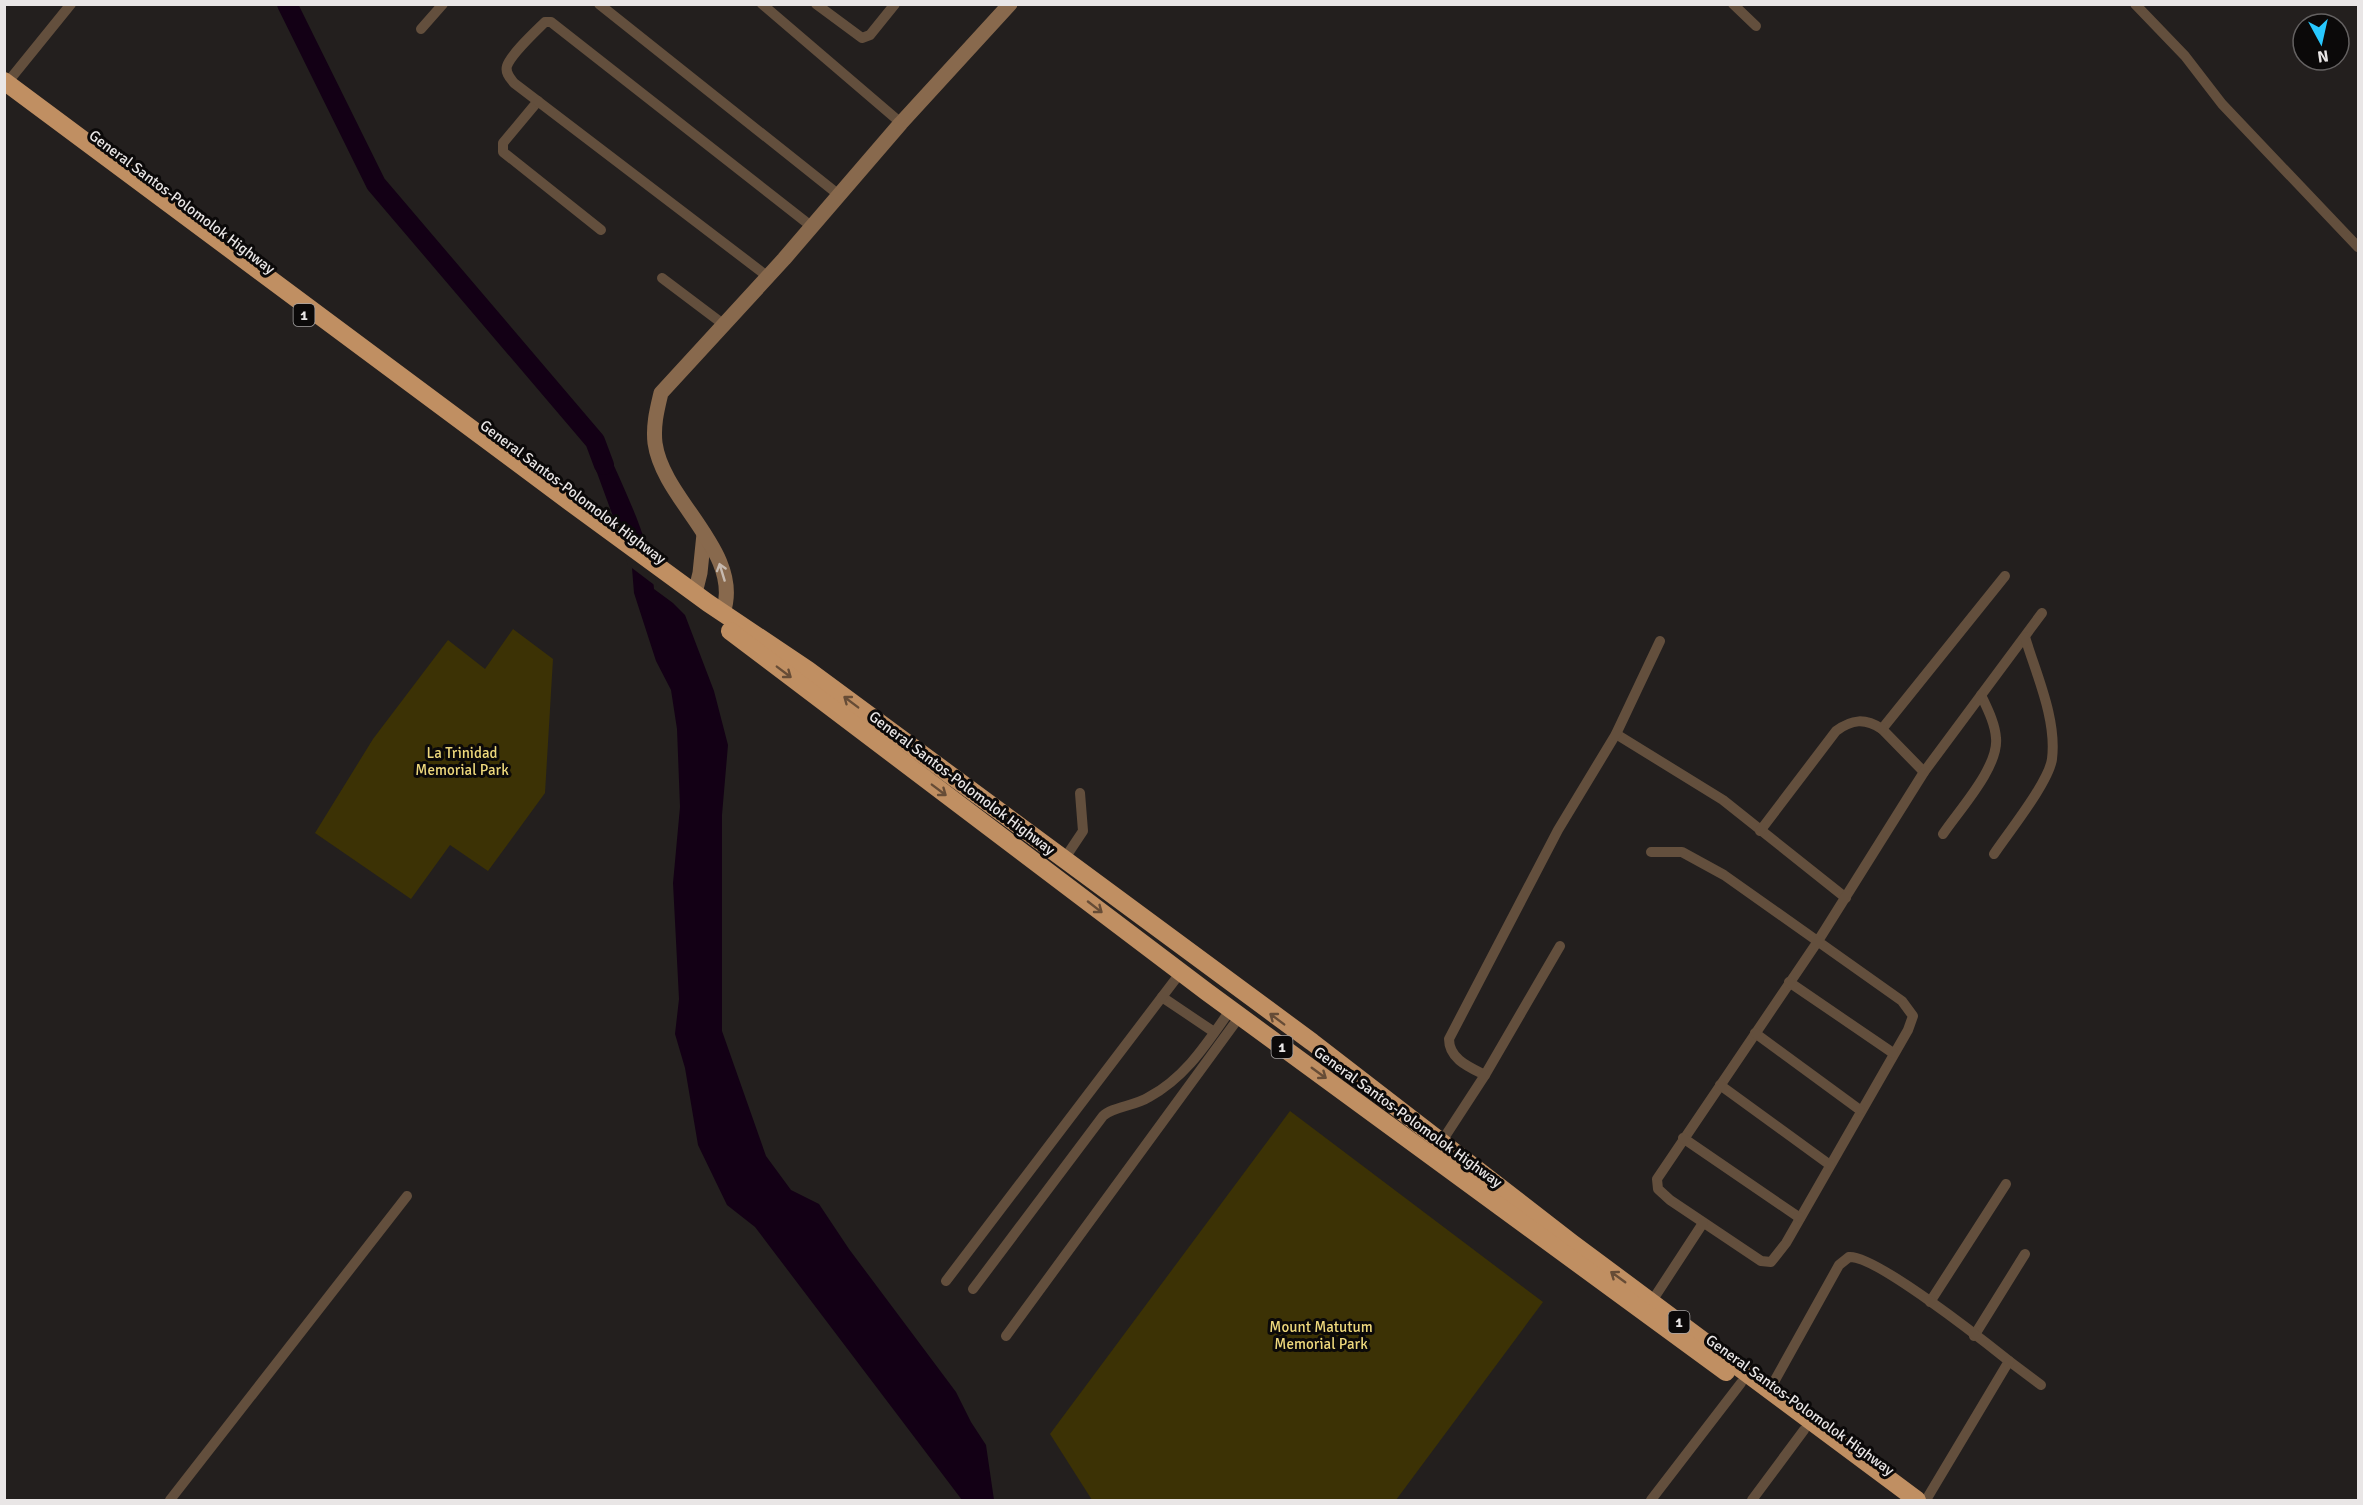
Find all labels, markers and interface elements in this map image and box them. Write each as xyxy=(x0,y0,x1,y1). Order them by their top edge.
north arrow xyxy=(2291,12,2351,72)
text: N xyxy=(2316,45,2330,67)
street label: General Santos-Polomolok Highway xyxy=(85,126,279,278)
road number: 1 xyxy=(294,304,314,326)
street label: General Santos-Polomolok Highway xyxy=(476,416,670,568)
one-way arrow xyxy=(716,563,727,582)
one-way arrow xyxy=(776,665,792,678)
one-way arrow xyxy=(843,696,859,708)
street label: General Santos-Polomolok Highway xyxy=(865,707,1059,859)
park label: La Trinidad Memorial Park xyxy=(415,744,509,779)
one-way arrow xyxy=(931,783,947,796)
one-way arrow xyxy=(1087,900,1103,913)
one-way arrow xyxy=(1269,1013,1285,1025)
road number: 1 xyxy=(1272,1036,1292,1058)
street label: General Santos-Polomolok Highway xyxy=(1310,1043,1506,1191)
one-way arrow xyxy=(1310,1067,1326,1080)
one-way arrow xyxy=(1611,1270,1627,1283)
road number: 1 xyxy=(1668,1311,1690,1333)
park label: Mount Matutum Memorial Park xyxy=(1269,1318,1373,1353)
street label: General Santos-Polomolok Highway xyxy=(1702,1331,1898,1479)

